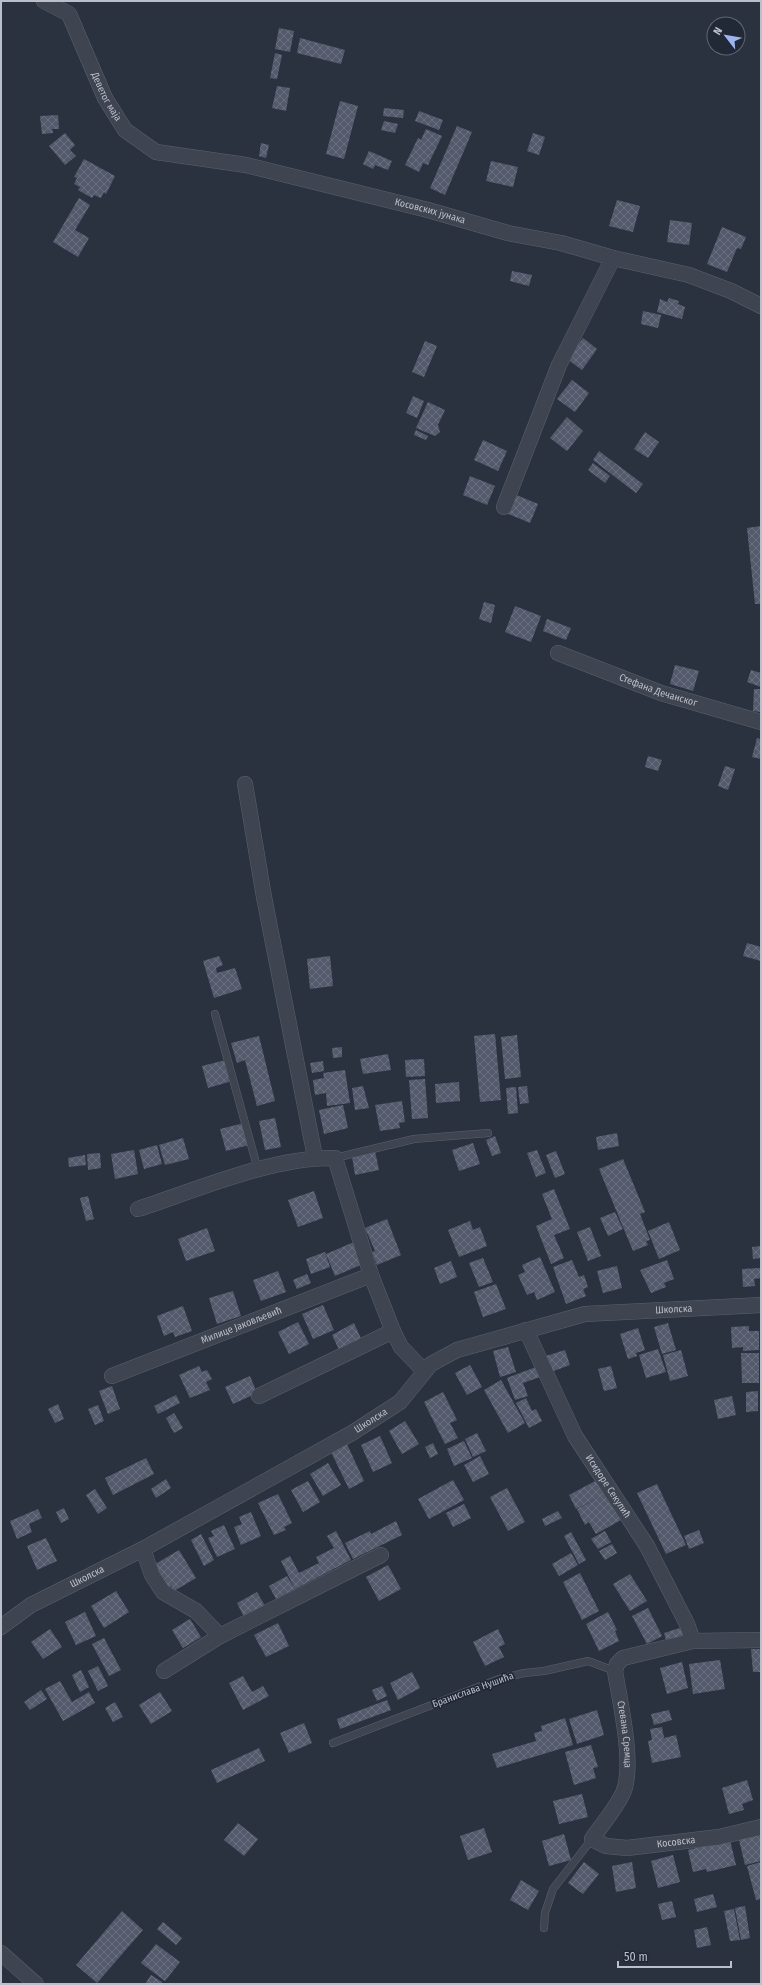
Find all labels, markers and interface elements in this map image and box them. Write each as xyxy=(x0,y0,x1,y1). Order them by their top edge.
north arrow xyxy=(706,16,746,56)
text: N xyxy=(711,25,725,37)
street label: Деветог маја xyxy=(88,69,124,124)
street label: Косовских јунака xyxy=(394,196,467,226)
street label: Стефана Дечанског xyxy=(617,671,699,709)
street label: Школска xyxy=(655,1303,693,1316)
street label: Милице Јаковљевић xyxy=(199,1304,284,1347)
street label: Школска xyxy=(352,1406,390,1436)
street label: Исидоре Секулић xyxy=(583,1452,633,1520)
street label: Школска xyxy=(68,1563,106,1591)
street label: Бранислава Нушића xyxy=(431,1670,515,1710)
street label: Стевана Сремца xyxy=(614,1700,634,1768)
street label: Косовска xyxy=(656,1834,696,1850)
scale bar xyxy=(618,1943,731,1969)
text: 50 m xyxy=(624,1950,648,1964)

